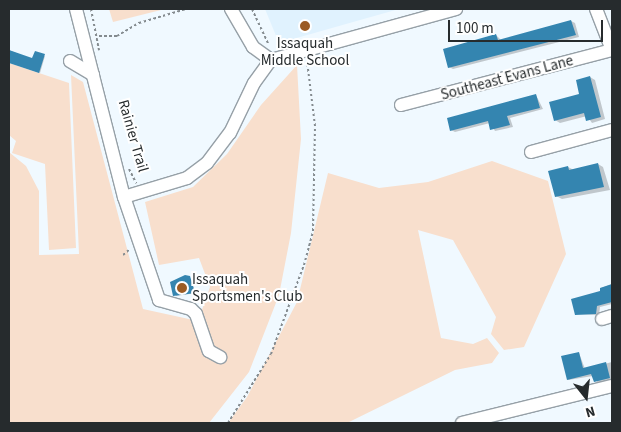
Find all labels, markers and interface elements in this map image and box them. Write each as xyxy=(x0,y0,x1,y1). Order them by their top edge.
scale bar xyxy=(451,10,606,42)
text: 100 m xyxy=(456,18,494,39)
marker: Issaquah Middle School xyxy=(299,20,311,32)
place label: Issaquah Middle School xyxy=(261,34,349,69)
street label: Southeast Evans Lane xyxy=(439,52,575,104)
street label: Rainier Trail xyxy=(114,98,152,174)
place label: Issaquah Sportsmen's Club xyxy=(192,270,303,305)
marker: Issaquah Sportsmen's Club xyxy=(176,282,188,294)
north arrow xyxy=(561,372,611,422)
text: N xyxy=(583,401,597,422)

